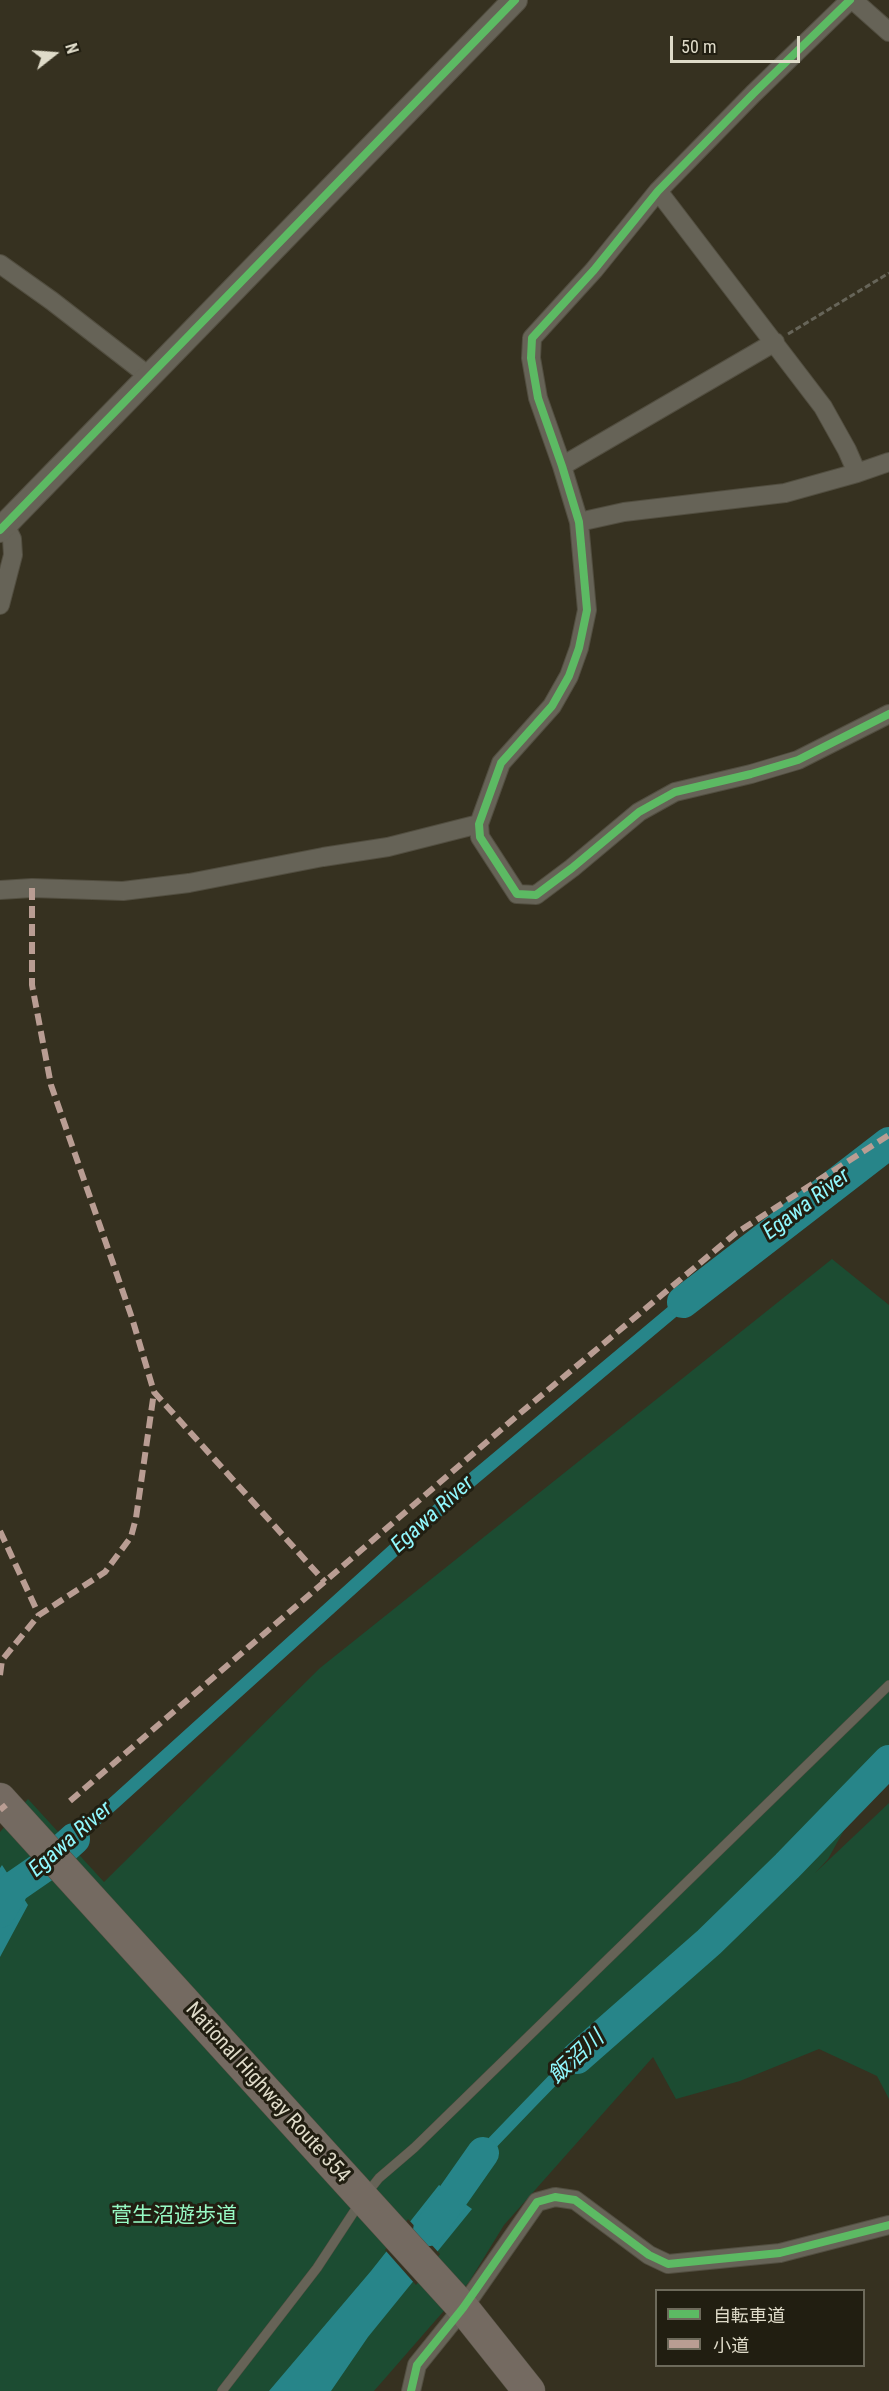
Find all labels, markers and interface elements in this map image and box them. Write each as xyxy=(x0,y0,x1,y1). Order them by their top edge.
north arrow xyxy=(24,24,84,84)
scale bar xyxy=(673,24,804,62)
text: 50 m xyxy=(681,36,716,57)
text: N xyxy=(61,41,82,56)
water label: Egawa River xyxy=(758,1164,856,1246)
water label: Egawa River xyxy=(386,1471,480,1559)
water label: Egawa River xyxy=(24,1797,118,1883)
street label: National Highway Route 354 xyxy=(179,1998,355,2188)
water label: 飯沼川 xyxy=(544,2026,610,2090)
park label: 菅生沼遊歩道 xyxy=(111,2204,237,2230)
legend xyxy=(655,2289,865,2367)
text: 自転車道 xyxy=(713,2305,785,2326)
text: 小道 xyxy=(713,2335,749,2356)

